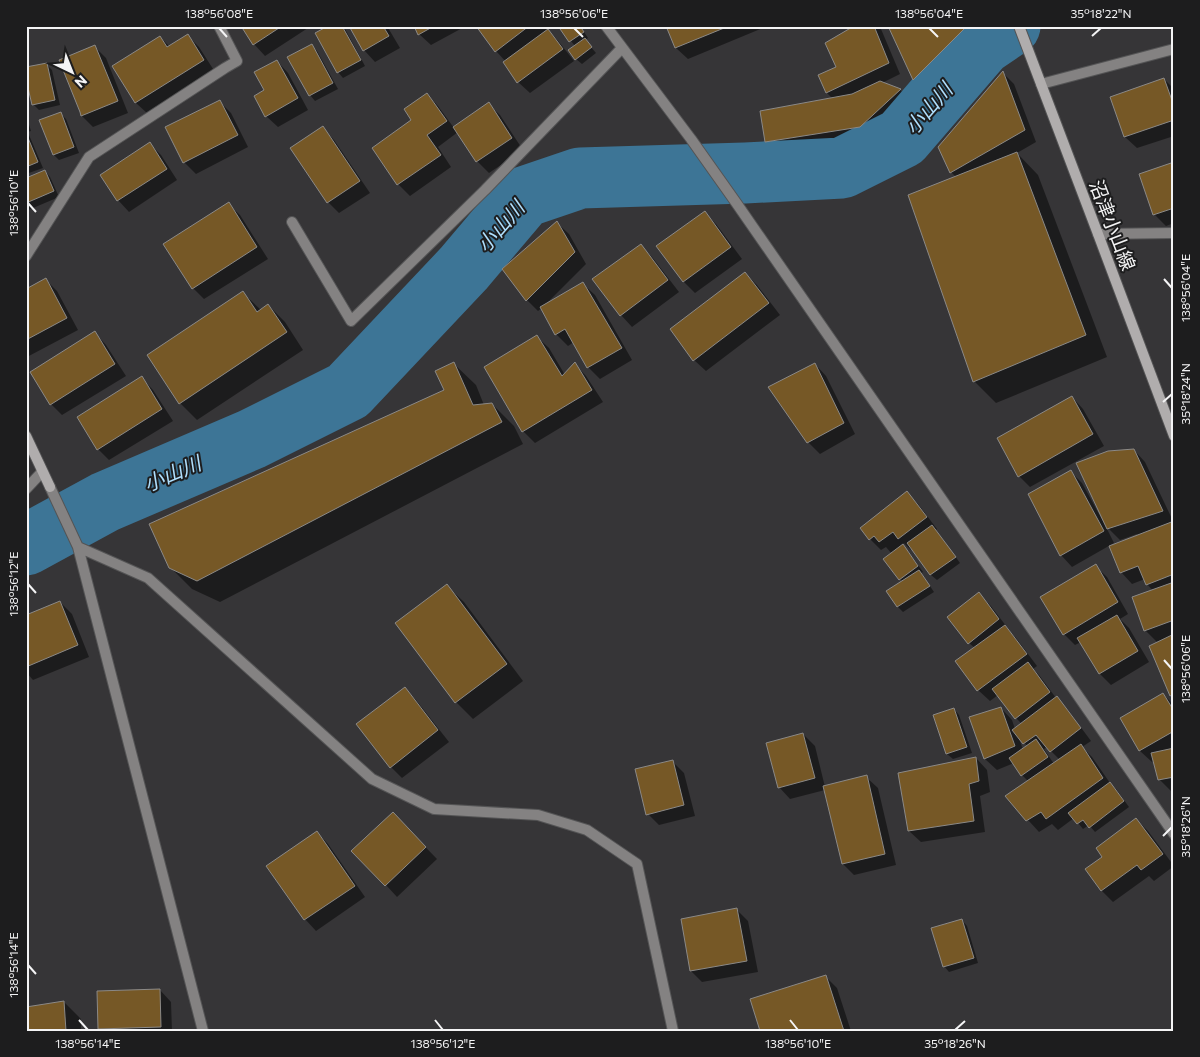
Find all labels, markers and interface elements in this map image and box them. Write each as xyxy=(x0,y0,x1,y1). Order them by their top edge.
text: 138°56'08"E xyxy=(185,6,253,20)
text: 138°56'06"E xyxy=(540,6,608,20)
text: 138°56'04"E xyxy=(895,6,963,20)
text: 35°18'22"N xyxy=(1070,6,1132,20)
north arrow xyxy=(48,48,98,98)
text: N xyxy=(72,72,91,92)
water label: 小山川 xyxy=(899,76,958,139)
text: 138°56'10"E xyxy=(6,170,20,236)
street label: 沼津小山線 xyxy=(1085,177,1141,273)
water label: 小山川 xyxy=(471,194,530,257)
text: 138°56'04"E xyxy=(1178,254,1192,322)
text: 35°18'24"N xyxy=(1178,363,1192,425)
water label: 小山川 xyxy=(140,449,206,496)
text: 138°56'12"E xyxy=(6,552,20,616)
text: 138°56'06"E xyxy=(1178,635,1192,703)
text: 35°18'26"N xyxy=(1178,796,1192,858)
text: 138°56'14"E xyxy=(6,932,20,998)
text: 138°56'14"E xyxy=(55,1036,121,1050)
text: 138°56'12"E xyxy=(411,1036,475,1050)
text: 138°56'10"E xyxy=(765,1036,831,1050)
text: 35°18'26"N xyxy=(924,1036,986,1050)

